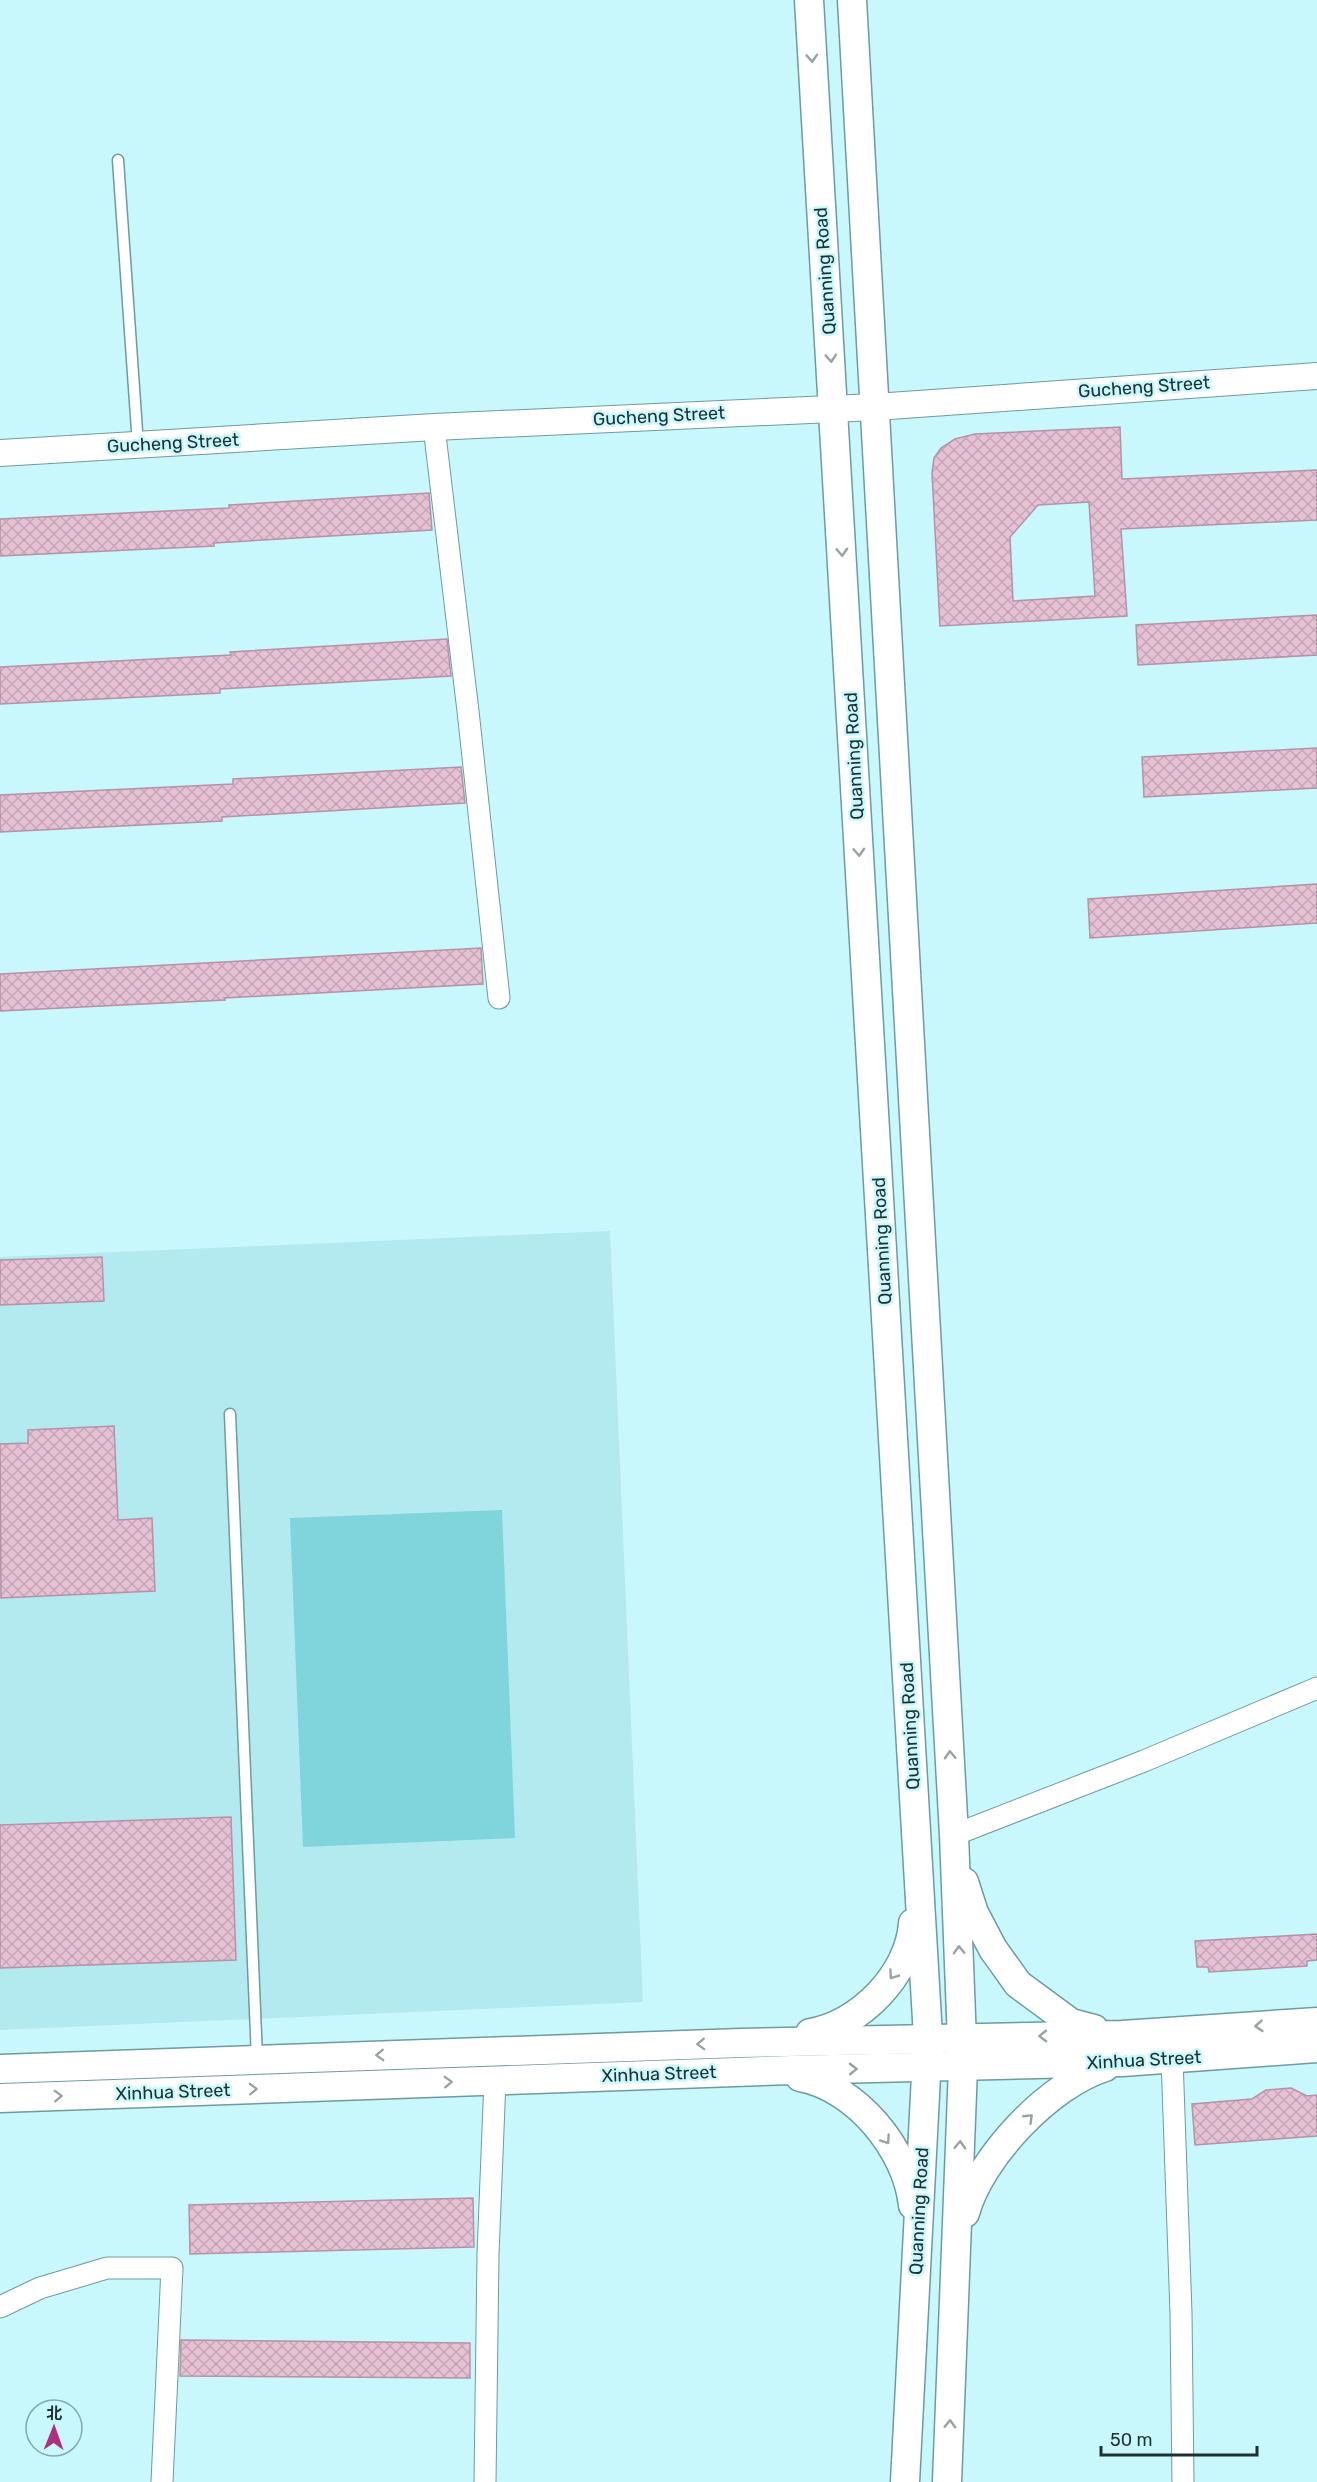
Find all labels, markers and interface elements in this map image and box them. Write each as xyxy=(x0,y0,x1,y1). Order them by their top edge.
one-way arrow xyxy=(806,54,819,63)
street label: Quanning Road xyxy=(810,206,840,336)
one-way arrow xyxy=(824,353,837,362)
street label: Gucheng Street xyxy=(1077,371,1211,403)
street label: Gucheng Street xyxy=(592,402,726,430)
street label: Gucheng Street xyxy=(106,429,240,457)
one-way arrow xyxy=(836,548,849,557)
street label: Quanning Road xyxy=(840,692,868,820)
one-way arrow xyxy=(853,848,866,857)
street label: Quanning Road xyxy=(868,1177,896,1305)
street label: Quanning Road xyxy=(896,1662,924,1790)
one-way arrow xyxy=(943,1751,956,1760)
one-way arrow xyxy=(952,1945,965,1954)
one-way arrow xyxy=(889,1968,900,1979)
one-way arrow xyxy=(1254,2020,1263,2033)
one-way arrow xyxy=(1038,2030,1047,2042)
one-way arrow xyxy=(697,2038,706,2050)
street label: Xinhua Street xyxy=(1086,2046,1202,2074)
one-way arrow xyxy=(376,2049,385,2061)
street label: Xinhua Street xyxy=(601,2061,717,2087)
one-way arrow xyxy=(848,2063,857,2075)
one-way arrow xyxy=(444,2076,453,2088)
street label: Xinhua Street xyxy=(115,2079,231,2105)
one-way arrow xyxy=(249,2083,258,2095)
one-way arrow xyxy=(54,2090,63,2102)
one-way arrow xyxy=(1023,2114,1033,2125)
one-way arrow xyxy=(879,2133,890,2144)
one-way arrow xyxy=(954,2140,966,2149)
street label: Quanning Road xyxy=(905,2147,933,2275)
north arrow xyxy=(24,2398,84,2458)
text: 北 xyxy=(46,2404,62,2423)
one-way arrow xyxy=(943,2419,956,2428)
scale bar xyxy=(1101,2419,1257,2457)
text: 50 m xyxy=(1110,2429,1153,2451)

